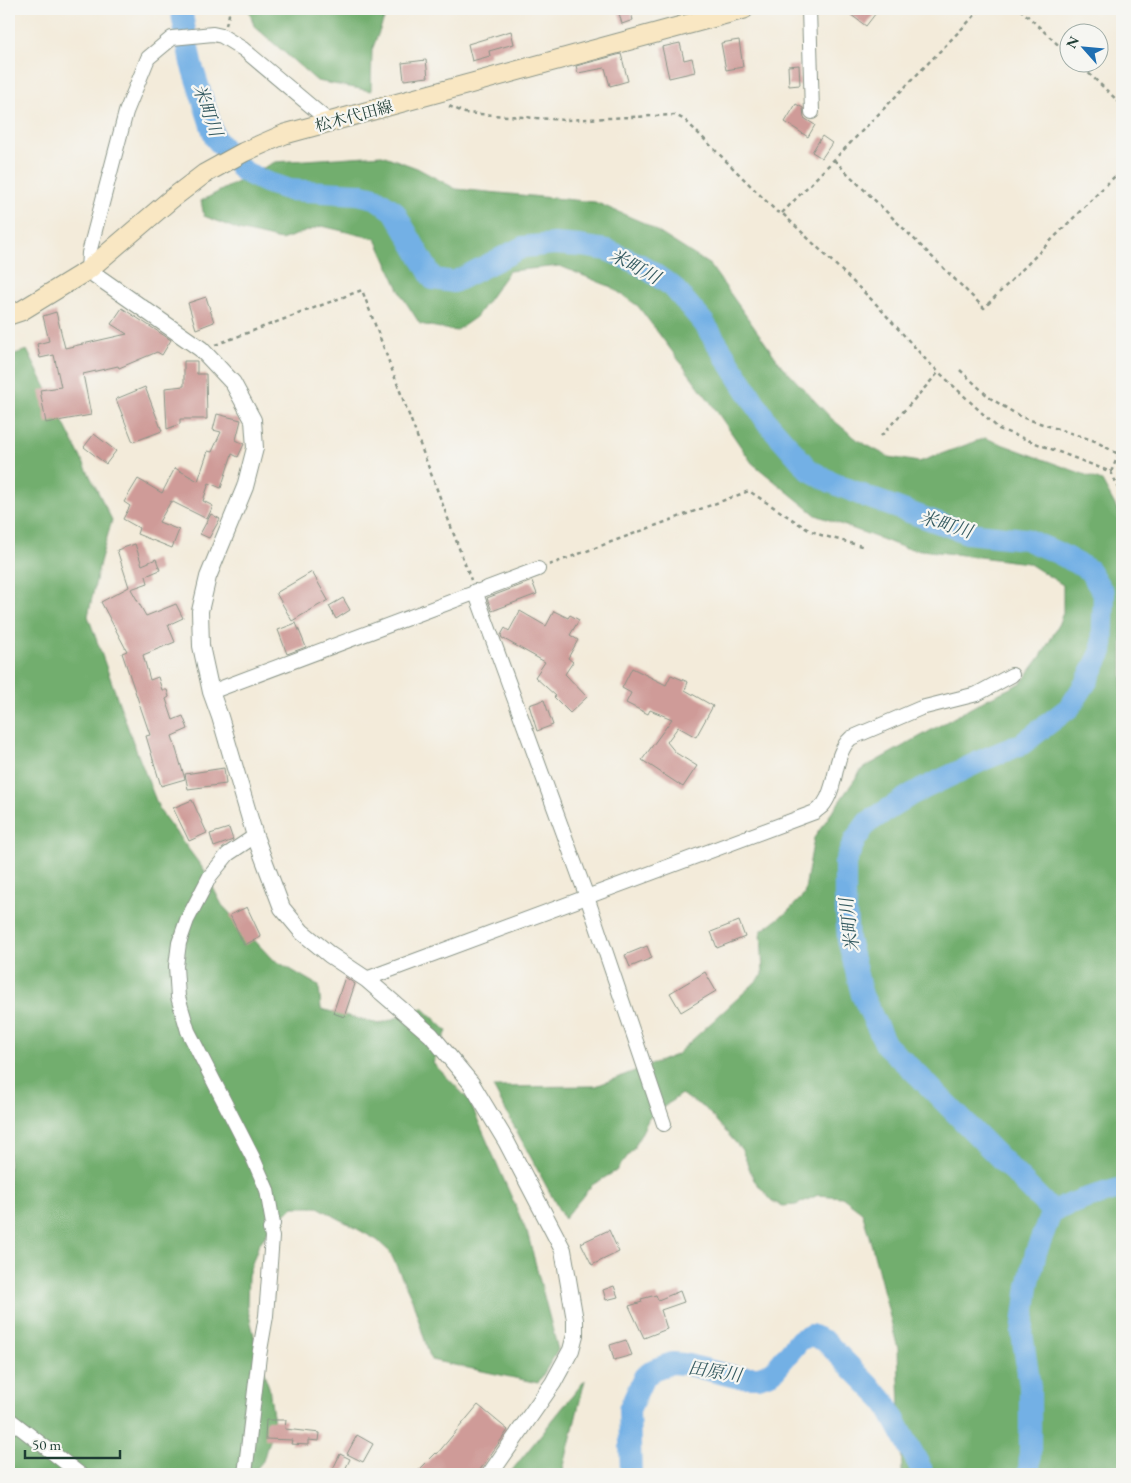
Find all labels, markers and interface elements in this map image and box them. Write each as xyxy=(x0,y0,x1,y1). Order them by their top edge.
north arrow xyxy=(1058,22,1108,72)
text: N xyxy=(1062,32,1083,51)
water label: 米町川 xyxy=(188,81,229,141)
street label: 松木代田線 xyxy=(313,96,395,136)
water label: 米町川 xyxy=(606,243,666,290)
water label: 米町川 xyxy=(917,505,977,543)
water label: 米町川 xyxy=(834,895,864,953)
water label: 田原川 xyxy=(687,1355,745,1387)
scale bar xyxy=(25,1428,120,1460)
text: 50 m xyxy=(32,1435,61,1454)

